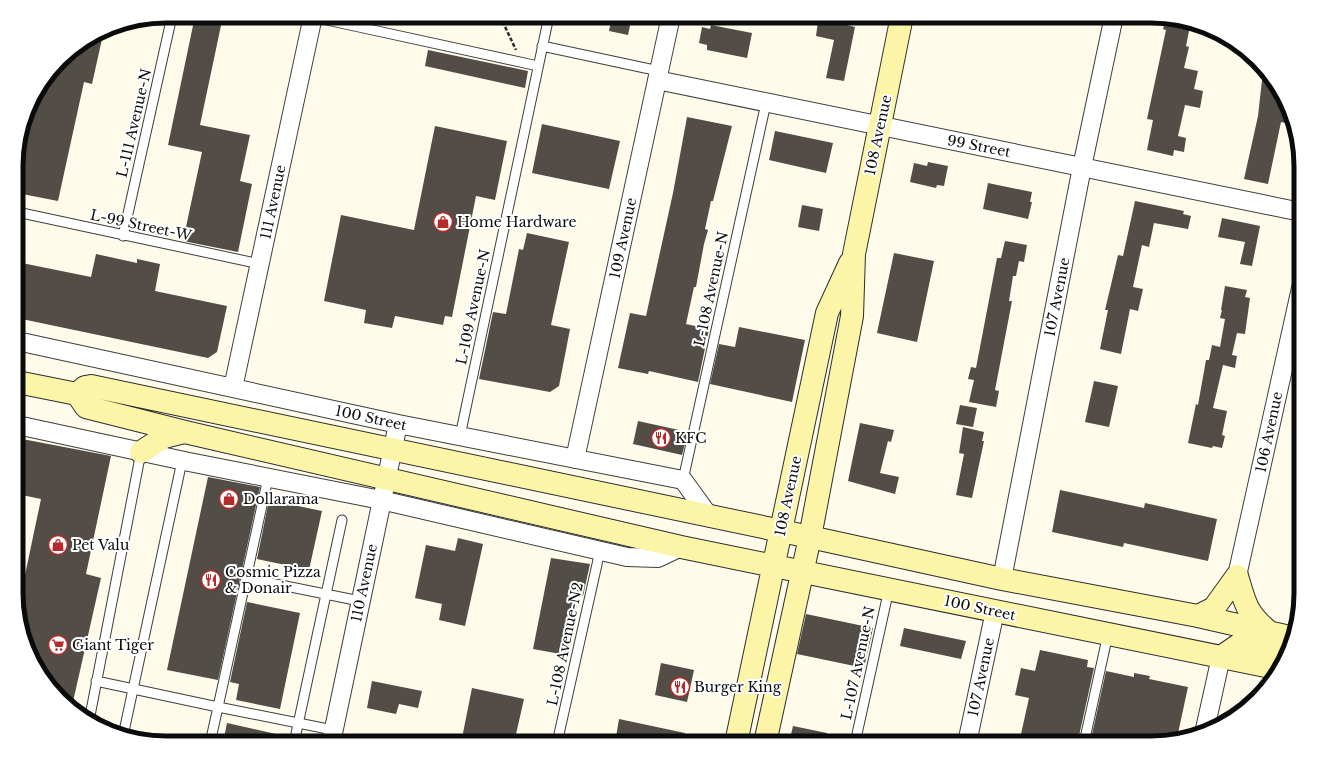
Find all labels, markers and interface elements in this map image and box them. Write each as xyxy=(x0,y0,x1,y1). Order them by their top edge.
street label: L-111 Avenue-N xyxy=(113,66,155,179)
street label: 108 Avenue xyxy=(861,93,895,177)
street label: 99 Street xyxy=(946,131,1013,161)
street label: 111 Avenue xyxy=(256,163,290,241)
street label: 109 Avenue xyxy=(606,196,640,280)
street label: L-99 Street-W xyxy=(89,205,194,245)
shop icon: Home Hardware xyxy=(432,211,454,233)
place label: Home Hardware xyxy=(457,213,577,231)
street label: L-108 Avenue-N xyxy=(690,229,732,348)
street label: L-109 Avenue-N xyxy=(452,247,494,366)
street label: 107 Avenue xyxy=(1041,256,1073,338)
street label: 106 Avenue xyxy=(1252,390,1286,474)
street label: 100 Street xyxy=(334,402,409,434)
restaurant icon: KFC xyxy=(650,427,672,449)
place label: KFC xyxy=(675,429,707,447)
street label: 108 Avenue xyxy=(771,454,805,538)
shop icon: Dollarama xyxy=(218,488,240,510)
place label: Dollarama xyxy=(243,490,319,508)
shop icon: Pet Valu xyxy=(47,534,69,556)
place label: Pet Valu xyxy=(72,536,130,554)
street label: 110 Avenue xyxy=(347,542,381,624)
place label: Cosmic Pizza & Donair xyxy=(225,563,321,597)
restaurant icon: Cosmic Pizza & Donair xyxy=(200,569,222,591)
street label: L-108 Avenue-N2 xyxy=(543,581,587,707)
street label: 100 Street xyxy=(943,592,1018,624)
street label: L-107 Avenue-N xyxy=(837,604,879,721)
supermarket icon: Giant Tiger xyxy=(47,634,69,656)
place label: Giant Tiger xyxy=(72,636,154,654)
street label: 107 Avenue xyxy=(964,636,998,718)
restaurant icon: Burger King xyxy=(669,676,691,698)
place label: Burger King xyxy=(694,678,782,696)

